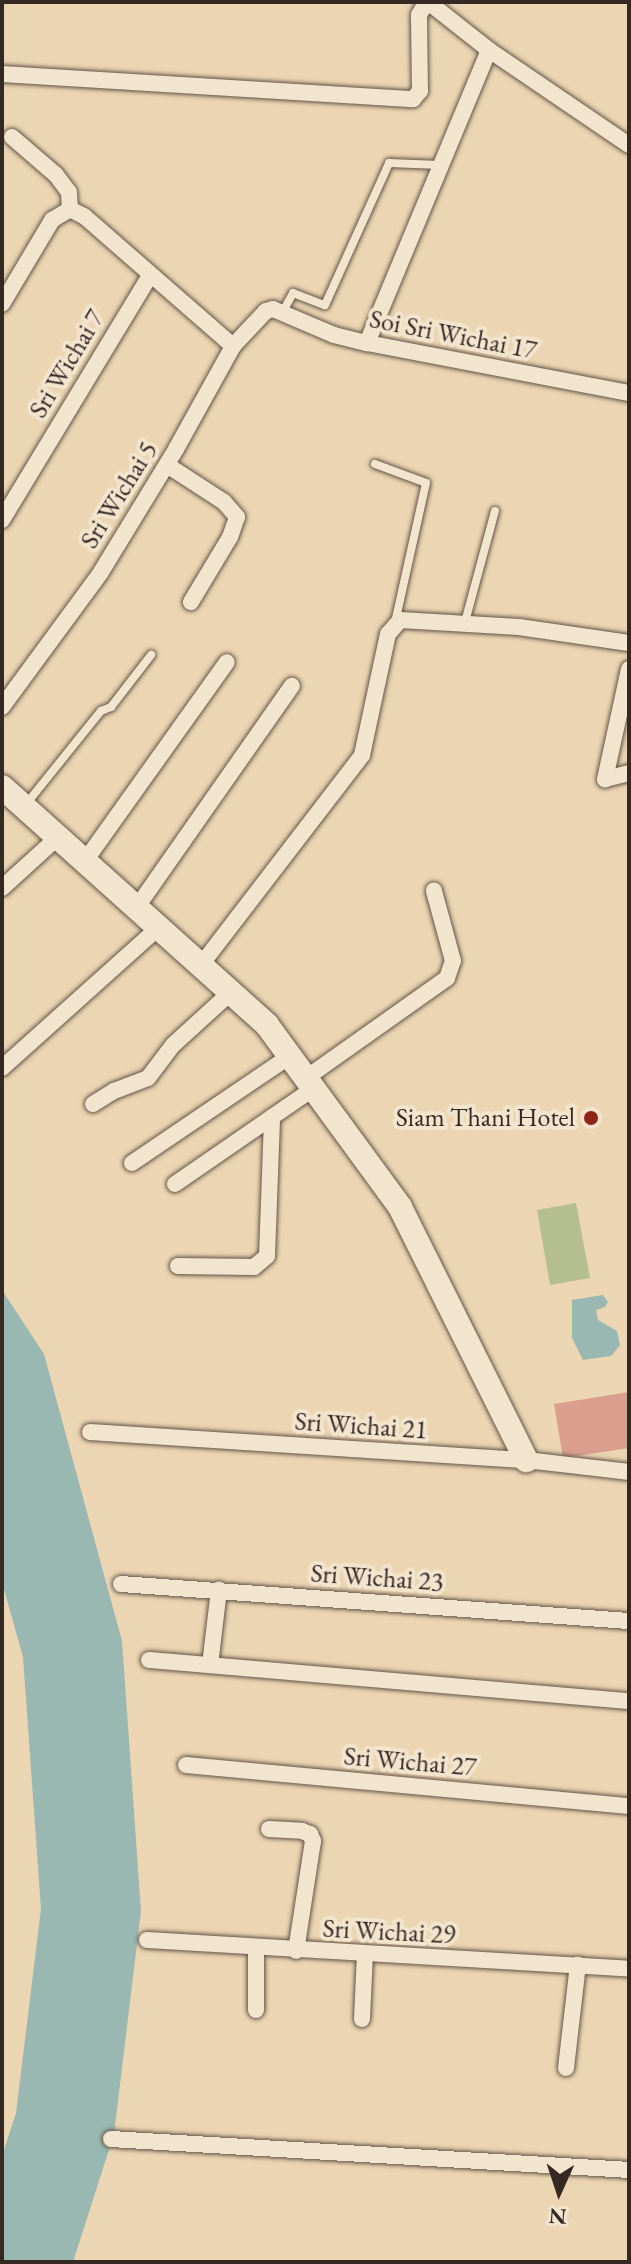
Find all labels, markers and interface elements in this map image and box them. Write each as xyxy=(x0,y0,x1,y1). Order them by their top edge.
street label: Sri Wichai 7 xyxy=(23,304,111,424)
street label: Soi Sri Wichai 17 xyxy=(367,304,539,366)
street label: Sri Wichai 5 xyxy=(74,436,164,554)
place label: Siam Thani Hotel xyxy=(396,1102,575,1134)
marker: Siam Thani Hotel xyxy=(582,1109,600,1127)
street label: Sri Wichai 21 xyxy=(294,1406,428,1446)
street label: Sri Wichai 23 xyxy=(310,1558,444,1598)
street label: Sri Wichai 27 xyxy=(342,1741,478,1783)
street label: Sri Wichai 29 xyxy=(322,1913,456,1951)
north arrow xyxy=(519,2152,599,2232)
text: N xyxy=(548,2202,567,2231)

